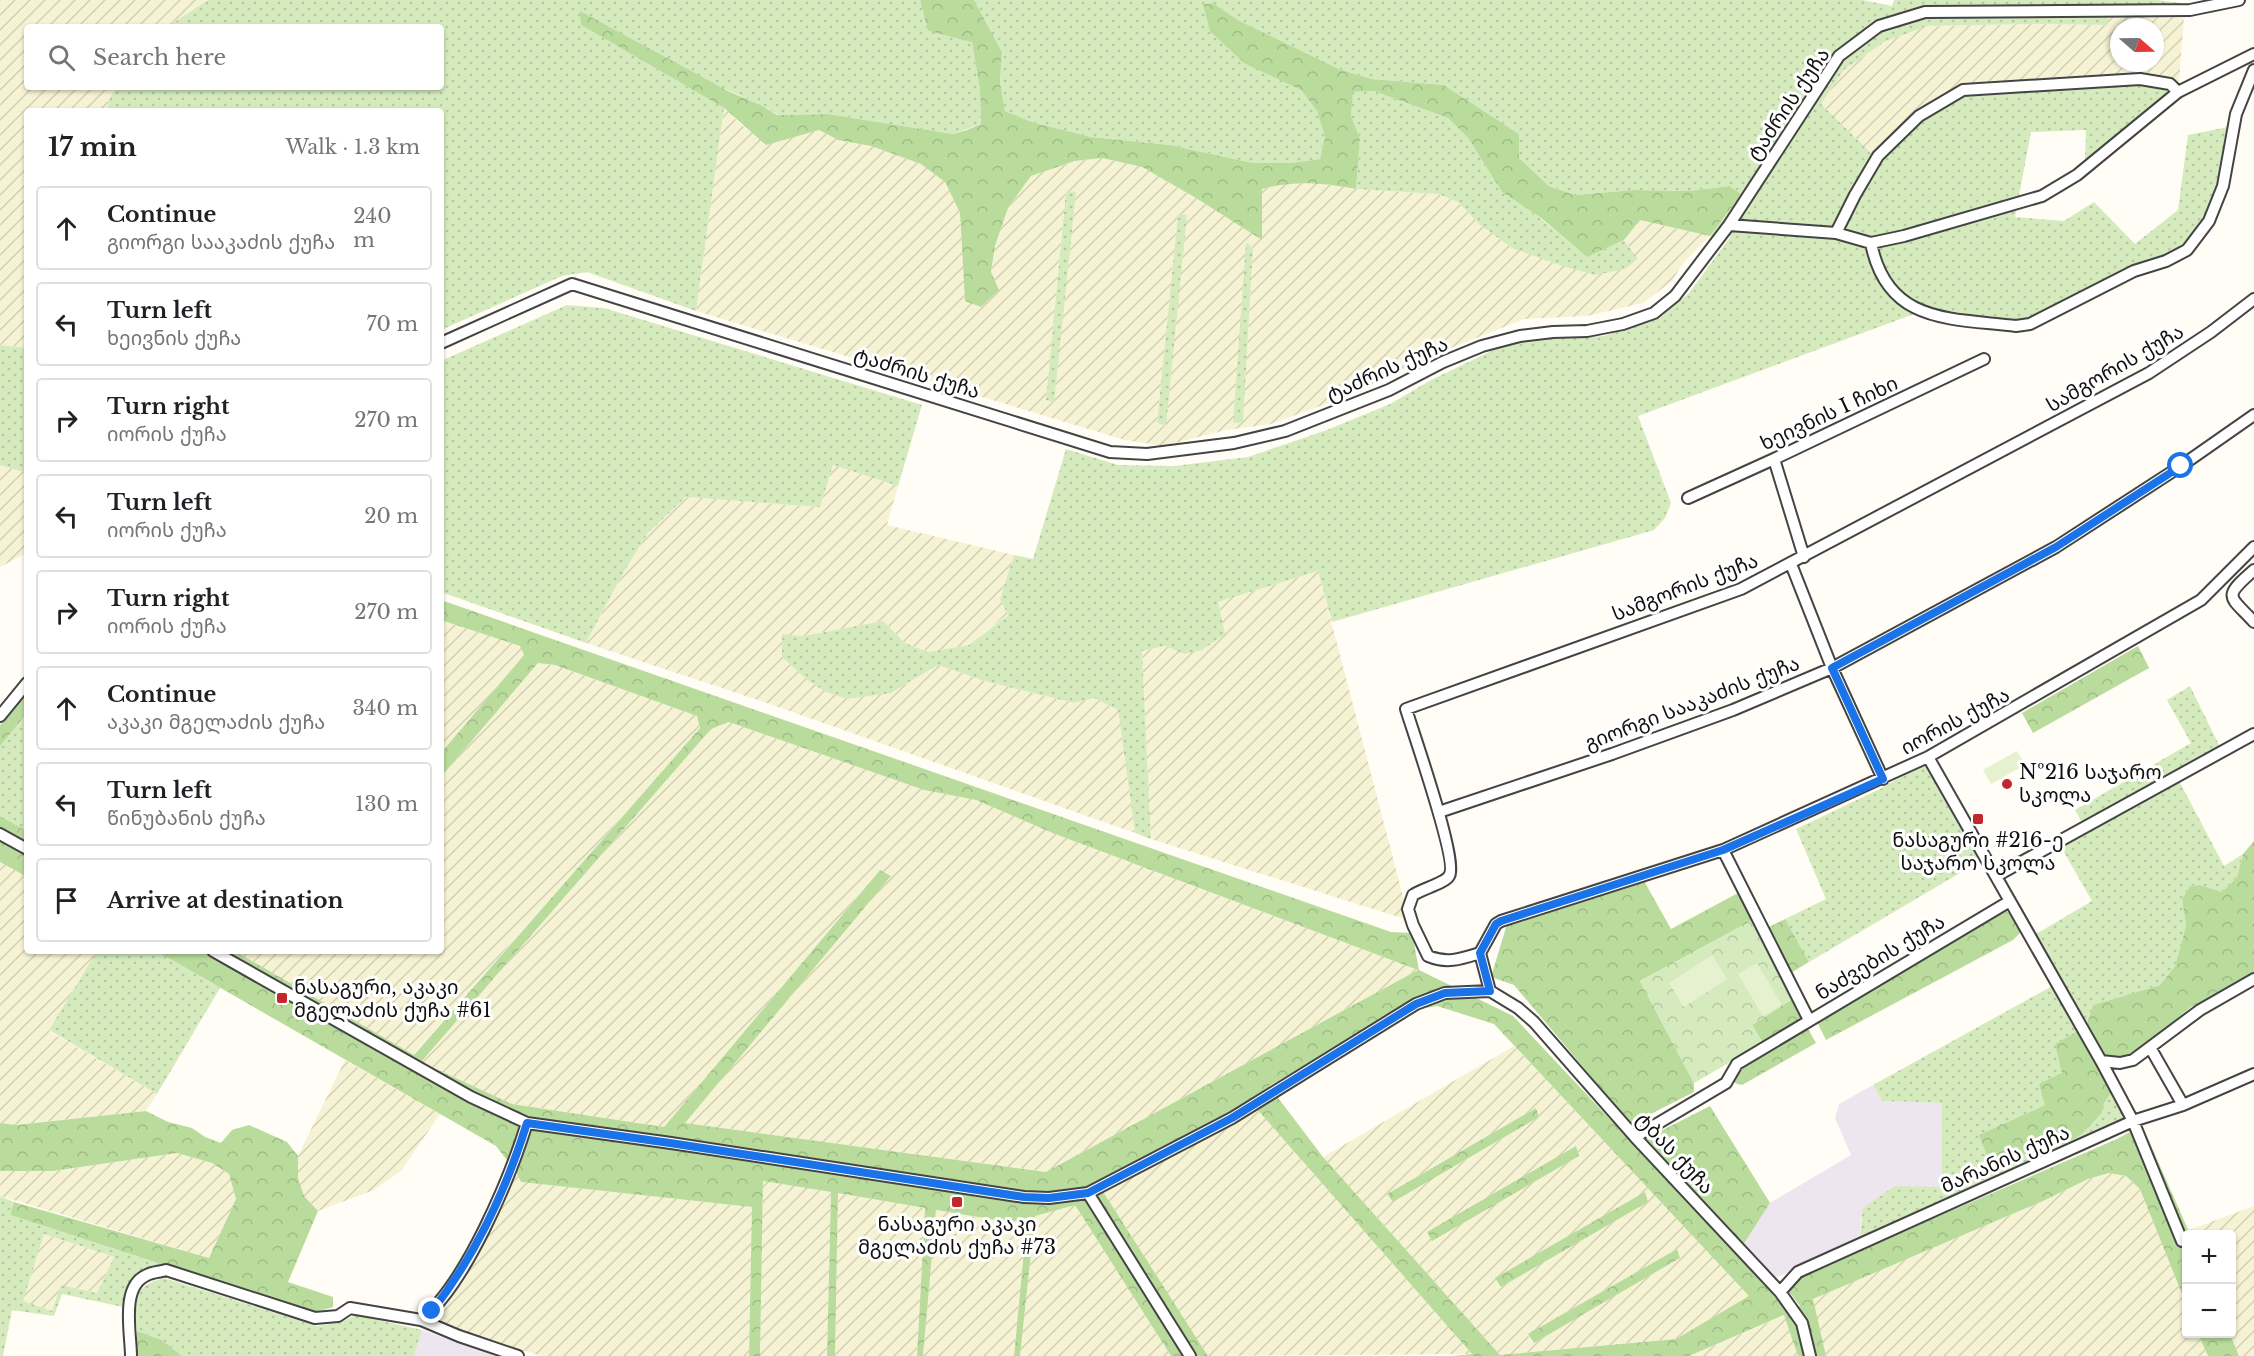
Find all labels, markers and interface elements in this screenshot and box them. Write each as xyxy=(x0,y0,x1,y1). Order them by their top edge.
north arrow xyxy=(2110,18,2164,72)
search box xyxy=(24,24,444,90)
icon: search xyxy=(45,41,78,74)
street label: ტაძრის ქუჩა xyxy=(1742,43,1834,165)
text: Search here xyxy=(93,44,226,71)
text: 17 min xyxy=(48,131,137,163)
text: Walk · 1.3 km xyxy=(285,135,420,159)
text: Continue xyxy=(107,201,216,228)
text: 240 m xyxy=(353,204,391,252)
icon: ahead xyxy=(50,212,83,245)
text: გიორგი სააკაძის ქუჩა xyxy=(107,230,335,254)
text: Turn left xyxy=(107,297,212,324)
icon: left xyxy=(50,308,83,341)
text: 70 m xyxy=(366,312,418,336)
street label: სამგორის ქუჩა xyxy=(2042,319,2188,417)
text: ხეივნის ქუჩა xyxy=(107,326,241,350)
street label: ტაძრის ქუჩა xyxy=(1322,331,1452,407)
street label: ტაძრის ქუჩა xyxy=(851,342,983,404)
street label: ხეივნის I ჩიხი xyxy=(1757,371,1901,455)
text: Turn right xyxy=(107,393,229,420)
icon: right xyxy=(50,404,83,437)
text: 270 m xyxy=(354,408,418,432)
text: იორის ქუჩა xyxy=(107,422,227,446)
route start xyxy=(2167,452,2193,478)
text: Turn left xyxy=(107,489,212,516)
icon: left xyxy=(50,500,83,533)
text: 20 m xyxy=(364,504,418,528)
text: იორის ქუჩა xyxy=(107,518,227,542)
street label: სამგორის ქუჩა xyxy=(1609,548,1761,626)
text: Turn right xyxy=(107,585,229,612)
icon: right xyxy=(50,596,83,629)
text: 270 m xyxy=(354,600,418,624)
text: იორის ქუჩა xyxy=(107,614,227,638)
street label: გიორგი სააკაძის ქუჩა xyxy=(1581,651,1803,755)
text: Continue xyxy=(107,681,216,708)
street label: იორის ქუჩა xyxy=(1897,682,2013,760)
icon: ahead xyxy=(50,692,83,725)
text: 340 m xyxy=(353,696,418,720)
text: აკაკი მგელაძის ქუჩა xyxy=(107,710,325,734)
place label: №216 საჯარო სკოლა xyxy=(2019,760,2161,808)
text: Turn left xyxy=(107,777,212,804)
marker: №216 საჯარო სკოლა xyxy=(2000,777,2014,791)
icon: left xyxy=(50,788,83,821)
text: 130 m xyxy=(355,792,418,816)
text: წინუბანის ქუჩა xyxy=(107,806,266,830)
marker: ნასაგური #216-ე საჯარო სკოლა xyxy=(1971,812,1985,826)
place label: ნასაგური #216-ე საჯარო სკოლა xyxy=(1892,828,2064,876)
icon: arrive xyxy=(50,884,83,917)
text: Arrive at destination xyxy=(107,887,344,914)
street label: ნაძვების ქუჩა xyxy=(1811,909,1949,1005)
place label: ნასაგური, აკაკი მგელაძის ქუჩა #61 xyxy=(294,975,491,1023)
marker: ნასაგური, აკაკი მგელაძის ქუჩა #61 xyxy=(275,991,289,1005)
street label: ტბას ქუჩა xyxy=(1631,1107,1719,1199)
street label: მარანის ქუჩა xyxy=(1937,1120,2073,1198)
marker: ნასაგური აკაკი მგელაძის ქუჩა #73 xyxy=(950,1195,964,1209)
place label: ნასაგური აკაკი მგელაძის ქუჩა #73 xyxy=(858,1212,1056,1260)
map controls xyxy=(2182,1230,2236,1338)
button: + xyxy=(2182,1230,2236,1284)
button: − xyxy=(2182,1284,2236,1338)
route end xyxy=(418,1297,444,1323)

